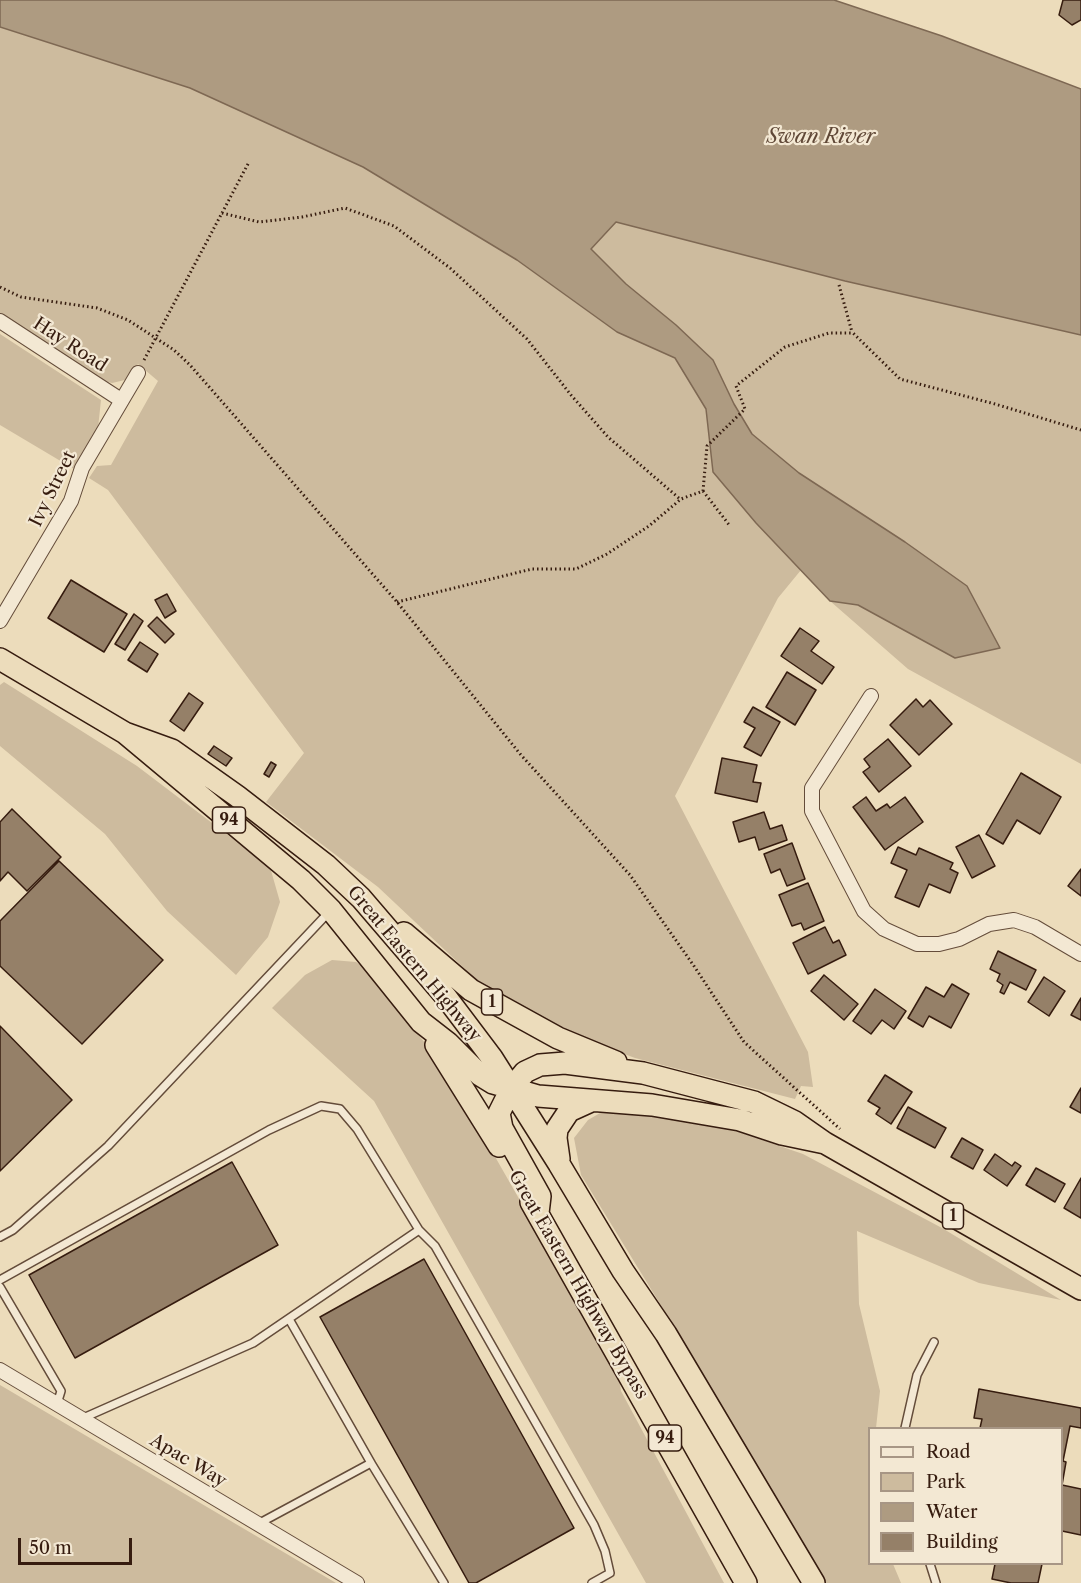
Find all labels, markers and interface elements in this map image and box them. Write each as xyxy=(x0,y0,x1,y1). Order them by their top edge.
water label: Swan River xyxy=(767,125,875,149)
street label: Hay Road xyxy=(29,313,111,377)
street label: Ivy Street xyxy=(25,447,81,531)
road number: 94 xyxy=(212,807,246,833)
street label: Great Eastern Highway xyxy=(342,882,486,1046)
road number: 1 xyxy=(482,989,502,1015)
street label: Great Eastern Highway Bypass xyxy=(504,1167,652,1403)
road number: 1 xyxy=(942,1203,964,1229)
road number: 94 xyxy=(648,1425,682,1451)
legend xyxy=(868,1427,1063,1565)
street label: Apac Way xyxy=(146,1430,230,1492)
text: Road xyxy=(926,1441,971,1463)
text: Park xyxy=(926,1471,965,1493)
text: Water xyxy=(926,1501,978,1523)
scale bar xyxy=(21,1526,135,1564)
text: Building xyxy=(926,1531,998,1553)
text: 50 m xyxy=(29,1537,72,1559)

